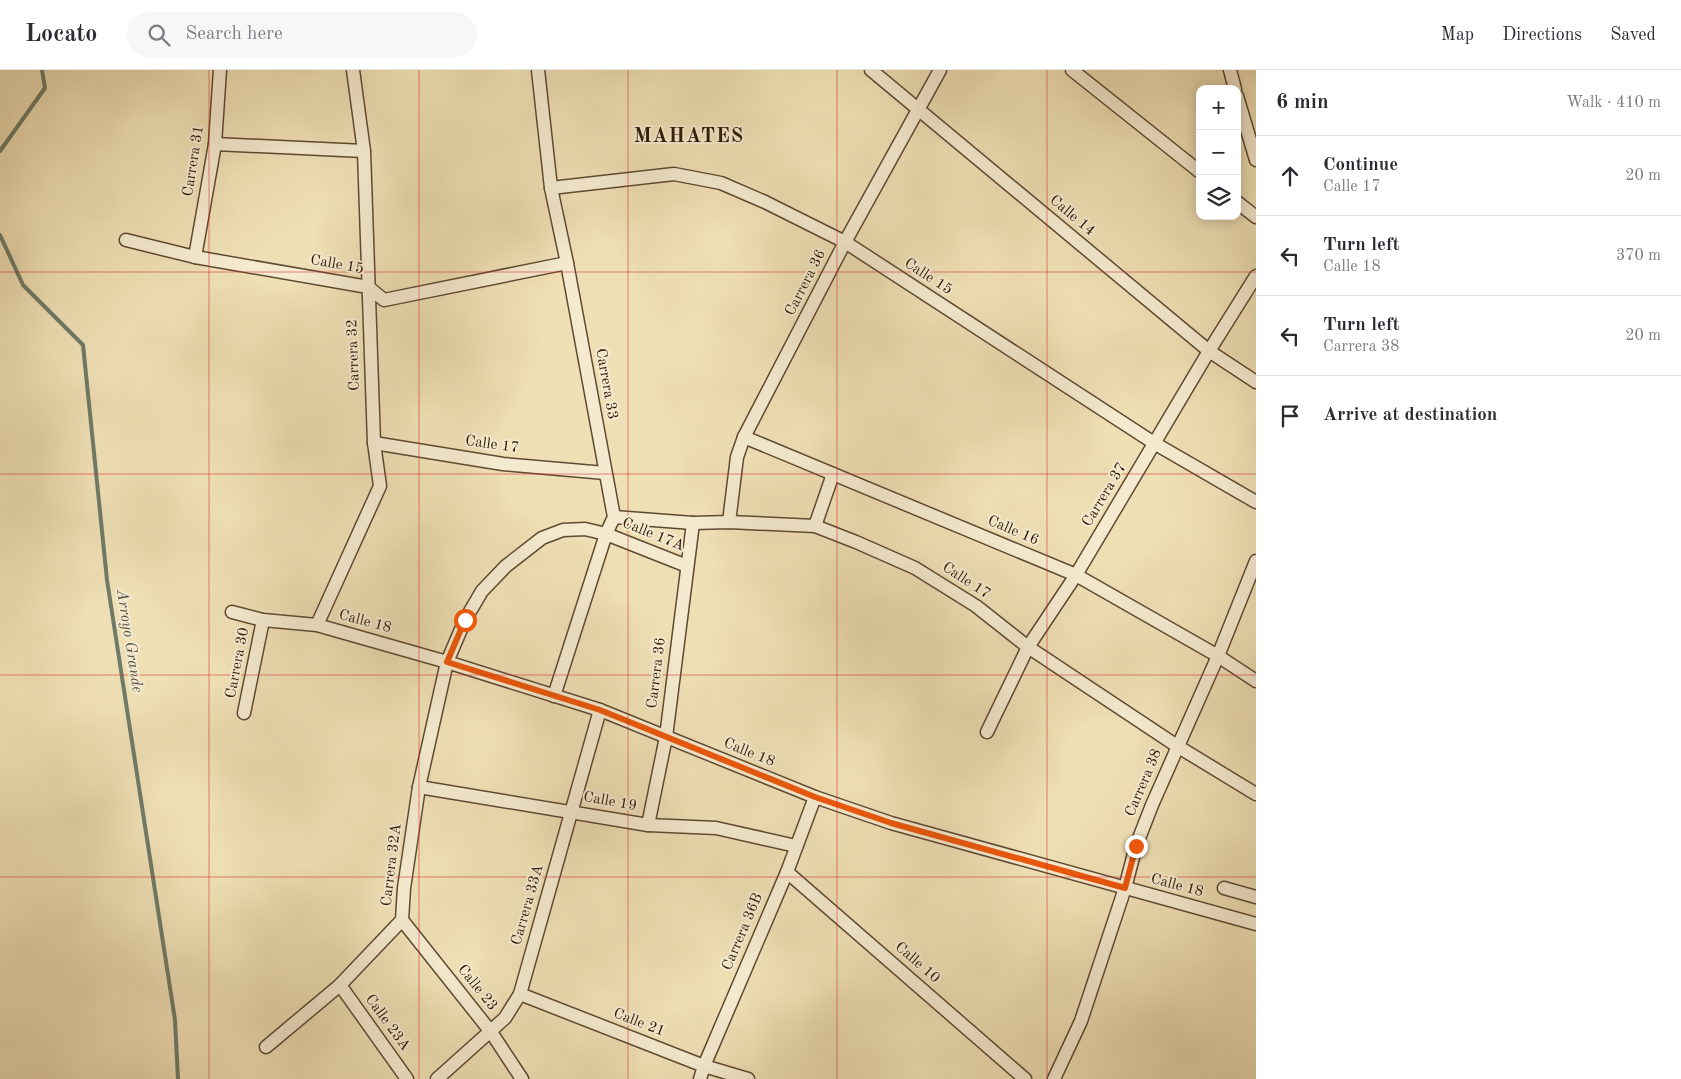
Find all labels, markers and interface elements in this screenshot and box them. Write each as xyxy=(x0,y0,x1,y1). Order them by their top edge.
search box xyxy=(127,12,477,57)
icon: search xyxy=(145,21,173,49)
text: Locato xyxy=(25,23,97,47)
text: Search here xyxy=(185,25,283,44)
text: Map xyxy=(1441,26,1474,44)
text: Directions xyxy=(1502,26,1582,44)
text: Saved xyxy=(1610,26,1656,44)
map controls xyxy=(1196,85,1241,220)
button: + xyxy=(1196,85,1241,130)
text: 6 min xyxy=(1276,92,1329,113)
text: Walk · 410 m xyxy=(1566,95,1661,111)
street label: Carrera 31 xyxy=(181,124,207,198)
district label: MAHATES xyxy=(634,127,744,147)
button: − xyxy=(1196,130,1241,175)
text: Continue xyxy=(1323,156,1398,175)
icon: ahead xyxy=(1276,162,1304,190)
text: 20 m xyxy=(1625,168,1661,184)
button: layers xyxy=(1196,175,1241,220)
text: Calle 17 xyxy=(1323,179,1381,195)
street label: Calle 14 xyxy=(1046,193,1098,239)
text: Turn left xyxy=(1323,236,1400,255)
icon: left xyxy=(1276,242,1304,270)
street label: Carrera 36 xyxy=(783,248,829,318)
text: 370 m xyxy=(1616,248,1661,264)
street label: Calle 15 xyxy=(309,253,365,277)
street label: Calle 15 xyxy=(901,256,955,298)
text: Calle 18 xyxy=(1323,259,1381,275)
text: Turn left xyxy=(1323,316,1400,335)
street label: Carrera 32 xyxy=(345,319,363,391)
icon: left xyxy=(1276,322,1304,350)
text: 20 m xyxy=(1625,328,1661,344)
text: Carrera 38 xyxy=(1323,339,1400,355)
street label: Carrera 33 xyxy=(592,347,620,421)
icon: arrive xyxy=(1276,402,1304,430)
text: Arrive at destination xyxy=(1323,406,1497,425)
street label: Calle 17 xyxy=(464,434,520,456)
street label: Carrera 37 xyxy=(1080,460,1130,530)
street label: Calle 16 xyxy=(985,514,1041,548)
street label: Calle 17A xyxy=(620,516,687,554)
street label: Calle 17 xyxy=(939,560,993,602)
water label: Arroyo Grande xyxy=(113,587,145,694)
street label: Calle 18 xyxy=(337,608,393,636)
route start xyxy=(454,609,477,632)
street label: Carrera 30 xyxy=(224,626,252,700)
street label: Carrera 36 xyxy=(645,636,669,710)
street label: Calle 18 xyxy=(721,736,777,770)
street label: Carrera 38 xyxy=(1123,747,1165,819)
street label: Calle 19 xyxy=(582,790,638,814)
street label: Carrera 32A xyxy=(379,822,405,907)
route end xyxy=(1125,835,1148,858)
street label: Carrera 33A xyxy=(509,862,547,947)
street label: Calle 18 xyxy=(1149,872,1205,900)
street label: Carrera 36B xyxy=(720,891,766,973)
street label: Calle 10 xyxy=(892,940,942,986)
street label: Calle 23 xyxy=(454,962,500,1014)
street label: Calle 23A xyxy=(362,992,413,1054)
street label: Calle 21 xyxy=(611,1006,667,1040)

